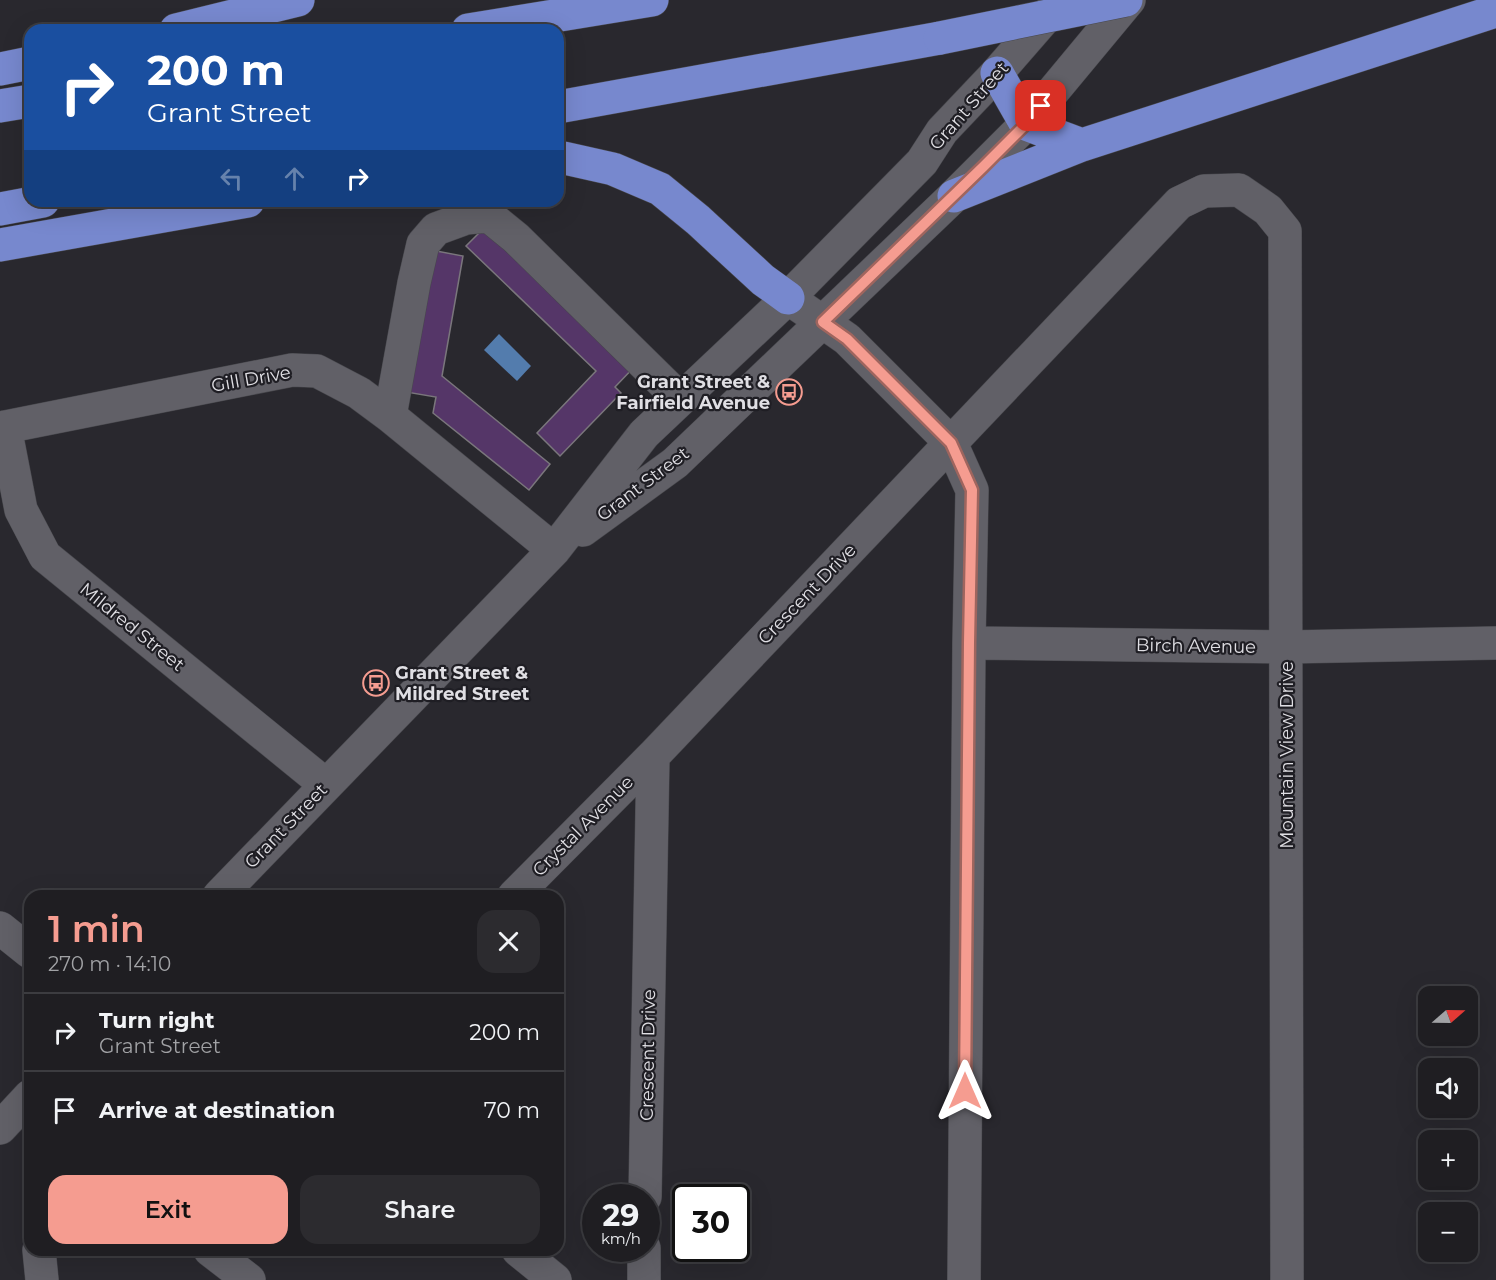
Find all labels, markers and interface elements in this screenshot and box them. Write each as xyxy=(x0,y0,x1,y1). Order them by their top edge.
text: 200 m xyxy=(147,44,285,96)
icon: right xyxy=(48,48,126,126)
street label: Grant Street xyxy=(925,57,1013,155)
pin xyxy=(1015,80,1066,131)
icon: arrive xyxy=(1024,89,1057,122)
text: Grant Street xyxy=(147,96,311,129)
icon: left xyxy=(215,162,248,195)
icon: ahead xyxy=(278,162,311,195)
icon: right xyxy=(341,162,374,195)
street label: Gill Drive xyxy=(210,361,293,397)
place label: Grant Street & Fairfield Avenue xyxy=(616,371,770,414)
bus stop icon: Grant Street & Fairfield Avenue xyxy=(774,377,804,407)
street label: Grant Street xyxy=(593,442,693,526)
street label: Crescent Drive xyxy=(753,539,861,649)
street label: Mildred Street xyxy=(75,578,189,676)
street label: Birch Avenue xyxy=(1136,634,1256,658)
street label: Mountain View Drive xyxy=(1276,661,1298,849)
place label: Grant Street & Mildred Street xyxy=(395,662,530,705)
bus stop icon: Grant Street & Mildred Street xyxy=(361,668,391,698)
street label: Crystal Avenue xyxy=(528,771,638,881)
street label: Grant Street xyxy=(240,779,332,873)
text: 1 min xyxy=(48,907,145,951)
button: close xyxy=(477,910,540,973)
text: 270 m · 14:10 xyxy=(48,952,171,976)
north arrow xyxy=(1418,986,1478,1046)
map controls xyxy=(1418,986,1478,1262)
street label: Crescent Drive xyxy=(636,989,660,1121)
text: Turn right xyxy=(99,1007,214,1034)
icon: right xyxy=(48,1016,81,1049)
text: 200 m xyxy=(469,1019,540,1046)
text: Grant Street xyxy=(99,1034,221,1058)
button: sound xyxy=(1418,1058,1478,1118)
position arrow xyxy=(933,1059,997,1123)
icon: arrive xyxy=(48,1094,81,1127)
text: Arrive at destination xyxy=(99,1097,335,1124)
text: 70 m xyxy=(484,1097,540,1124)
button: + xyxy=(1418,1130,1478,1190)
button: Exit xyxy=(48,1175,288,1244)
button: Share xyxy=(300,1175,540,1244)
speed limit sign: 30 xyxy=(672,1184,750,1262)
text: 29 xyxy=(603,1197,639,1234)
button: − xyxy=(1418,1202,1478,1262)
text: km/h xyxy=(601,1229,641,1248)

